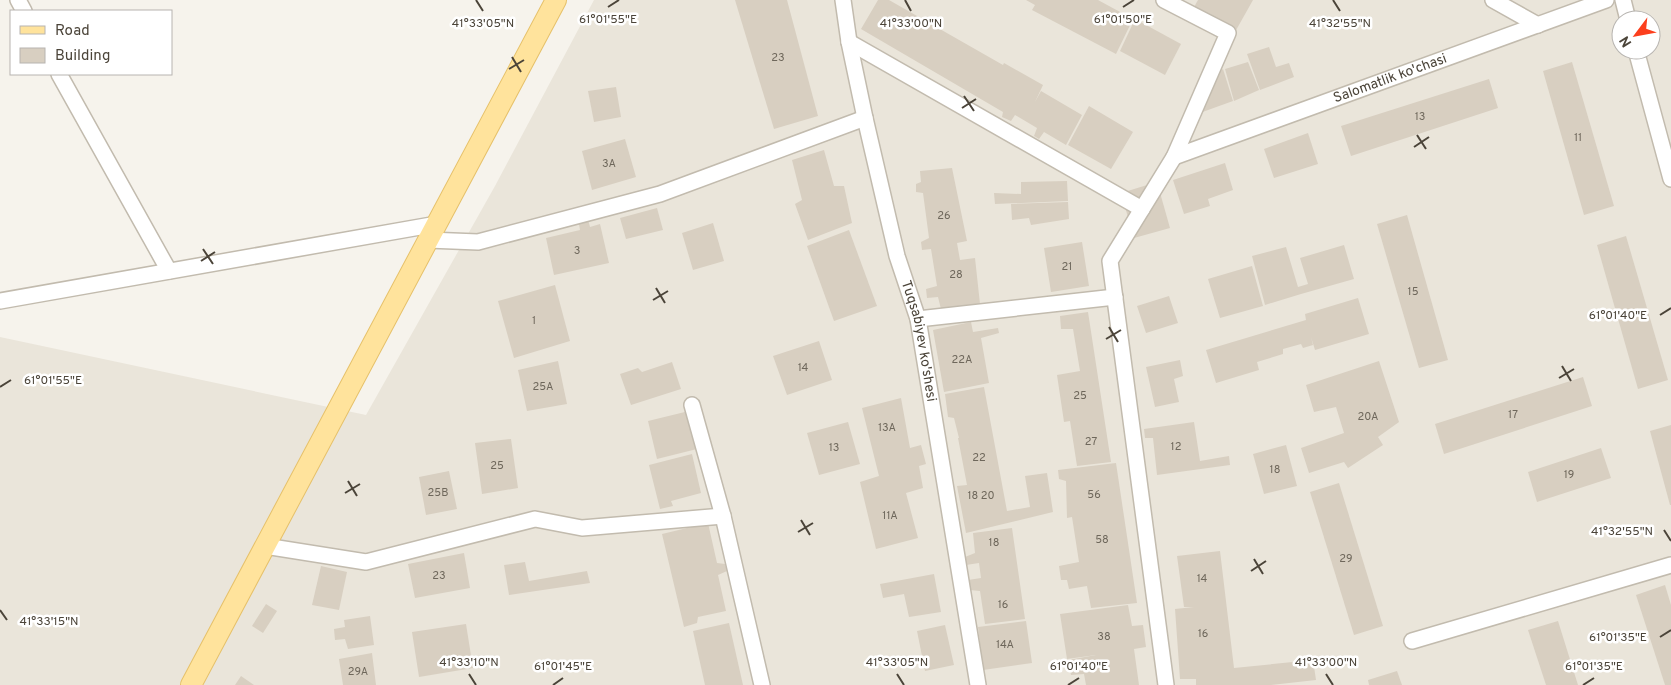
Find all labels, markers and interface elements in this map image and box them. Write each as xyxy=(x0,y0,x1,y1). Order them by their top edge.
legend xyxy=(10,10,172,75)
north arrow xyxy=(1611,10,1661,60)
text: 61°01'55"E xyxy=(579,12,637,28)
text: 61°01'50"E xyxy=(1094,12,1152,28)
text: 41°33'05"N xyxy=(452,16,514,32)
text: 41°33'00"N xyxy=(880,16,942,32)
text: 41°32'55"N xyxy=(1309,16,1371,32)
text: Road xyxy=(55,22,90,41)
text: N xyxy=(1616,32,1636,50)
text: Building xyxy=(55,47,110,66)
street label: Salomatlik ko'chasi xyxy=(1331,50,1449,107)
house number: 23 xyxy=(771,51,785,65)
house number: 13 xyxy=(1415,110,1425,124)
house number: 11 xyxy=(1574,131,1582,145)
house number: 3A xyxy=(602,157,616,171)
house number: 26 xyxy=(937,209,951,223)
house number: 3 xyxy=(574,244,580,258)
house number: 21 xyxy=(1062,260,1072,274)
house number: 28 xyxy=(949,268,963,282)
street label: Tuqsabiyev ko'shesi xyxy=(897,278,940,403)
house number: 15 xyxy=(1408,285,1419,299)
text: 61°01'40"E xyxy=(1589,308,1647,324)
house number: 1 xyxy=(532,314,536,328)
house number: 22A xyxy=(952,353,972,367)
house number: 14 xyxy=(798,361,809,375)
text: 61°01'55"E xyxy=(24,373,82,389)
house number: 25A xyxy=(533,380,553,394)
house number: 25 xyxy=(1073,389,1087,403)
house number: 17 xyxy=(1508,408,1518,422)
house number: 20A xyxy=(1358,410,1378,424)
house number: 13A xyxy=(878,421,896,435)
house number: 27 xyxy=(1085,435,1097,449)
house number: 12 xyxy=(1171,440,1181,454)
house number: 13 xyxy=(829,441,839,455)
house number: 22 xyxy=(972,451,986,465)
house number: 25 xyxy=(490,459,504,473)
house number: 18 xyxy=(1270,463,1280,477)
house number: 19 xyxy=(1564,468,1574,482)
house number: 25B xyxy=(428,486,448,500)
house number: 56 xyxy=(1087,488,1101,502)
house number: 18 20 xyxy=(967,489,995,503)
house number: 11A xyxy=(882,509,898,523)
text: 41°32'55"N xyxy=(1591,524,1653,540)
house number: 58 xyxy=(1095,533,1109,547)
house number: 18 xyxy=(989,536,999,550)
house number: 29 xyxy=(1339,552,1353,566)
house number: 23 xyxy=(432,569,446,583)
house number: 14 xyxy=(1197,572,1208,586)
house number: 16 xyxy=(998,598,1008,612)
text: 41°33'15"N xyxy=(19,614,79,630)
house number: 16 xyxy=(1198,627,1208,641)
house number: 38 xyxy=(1097,630,1111,644)
text: 61°01'35"E xyxy=(1589,630,1647,646)
house number: 14A xyxy=(996,638,1014,652)
text: 41°33'10"N xyxy=(439,655,499,671)
text: 41°33'05"N xyxy=(866,655,928,671)
text: 41°33'00"N xyxy=(1295,655,1357,671)
text: 61°01'45"E xyxy=(534,659,592,675)
text: 61°01'40"E xyxy=(1050,659,1108,675)
text: 61°01'35"E xyxy=(1565,659,1623,675)
house number: 29A xyxy=(348,665,368,679)

